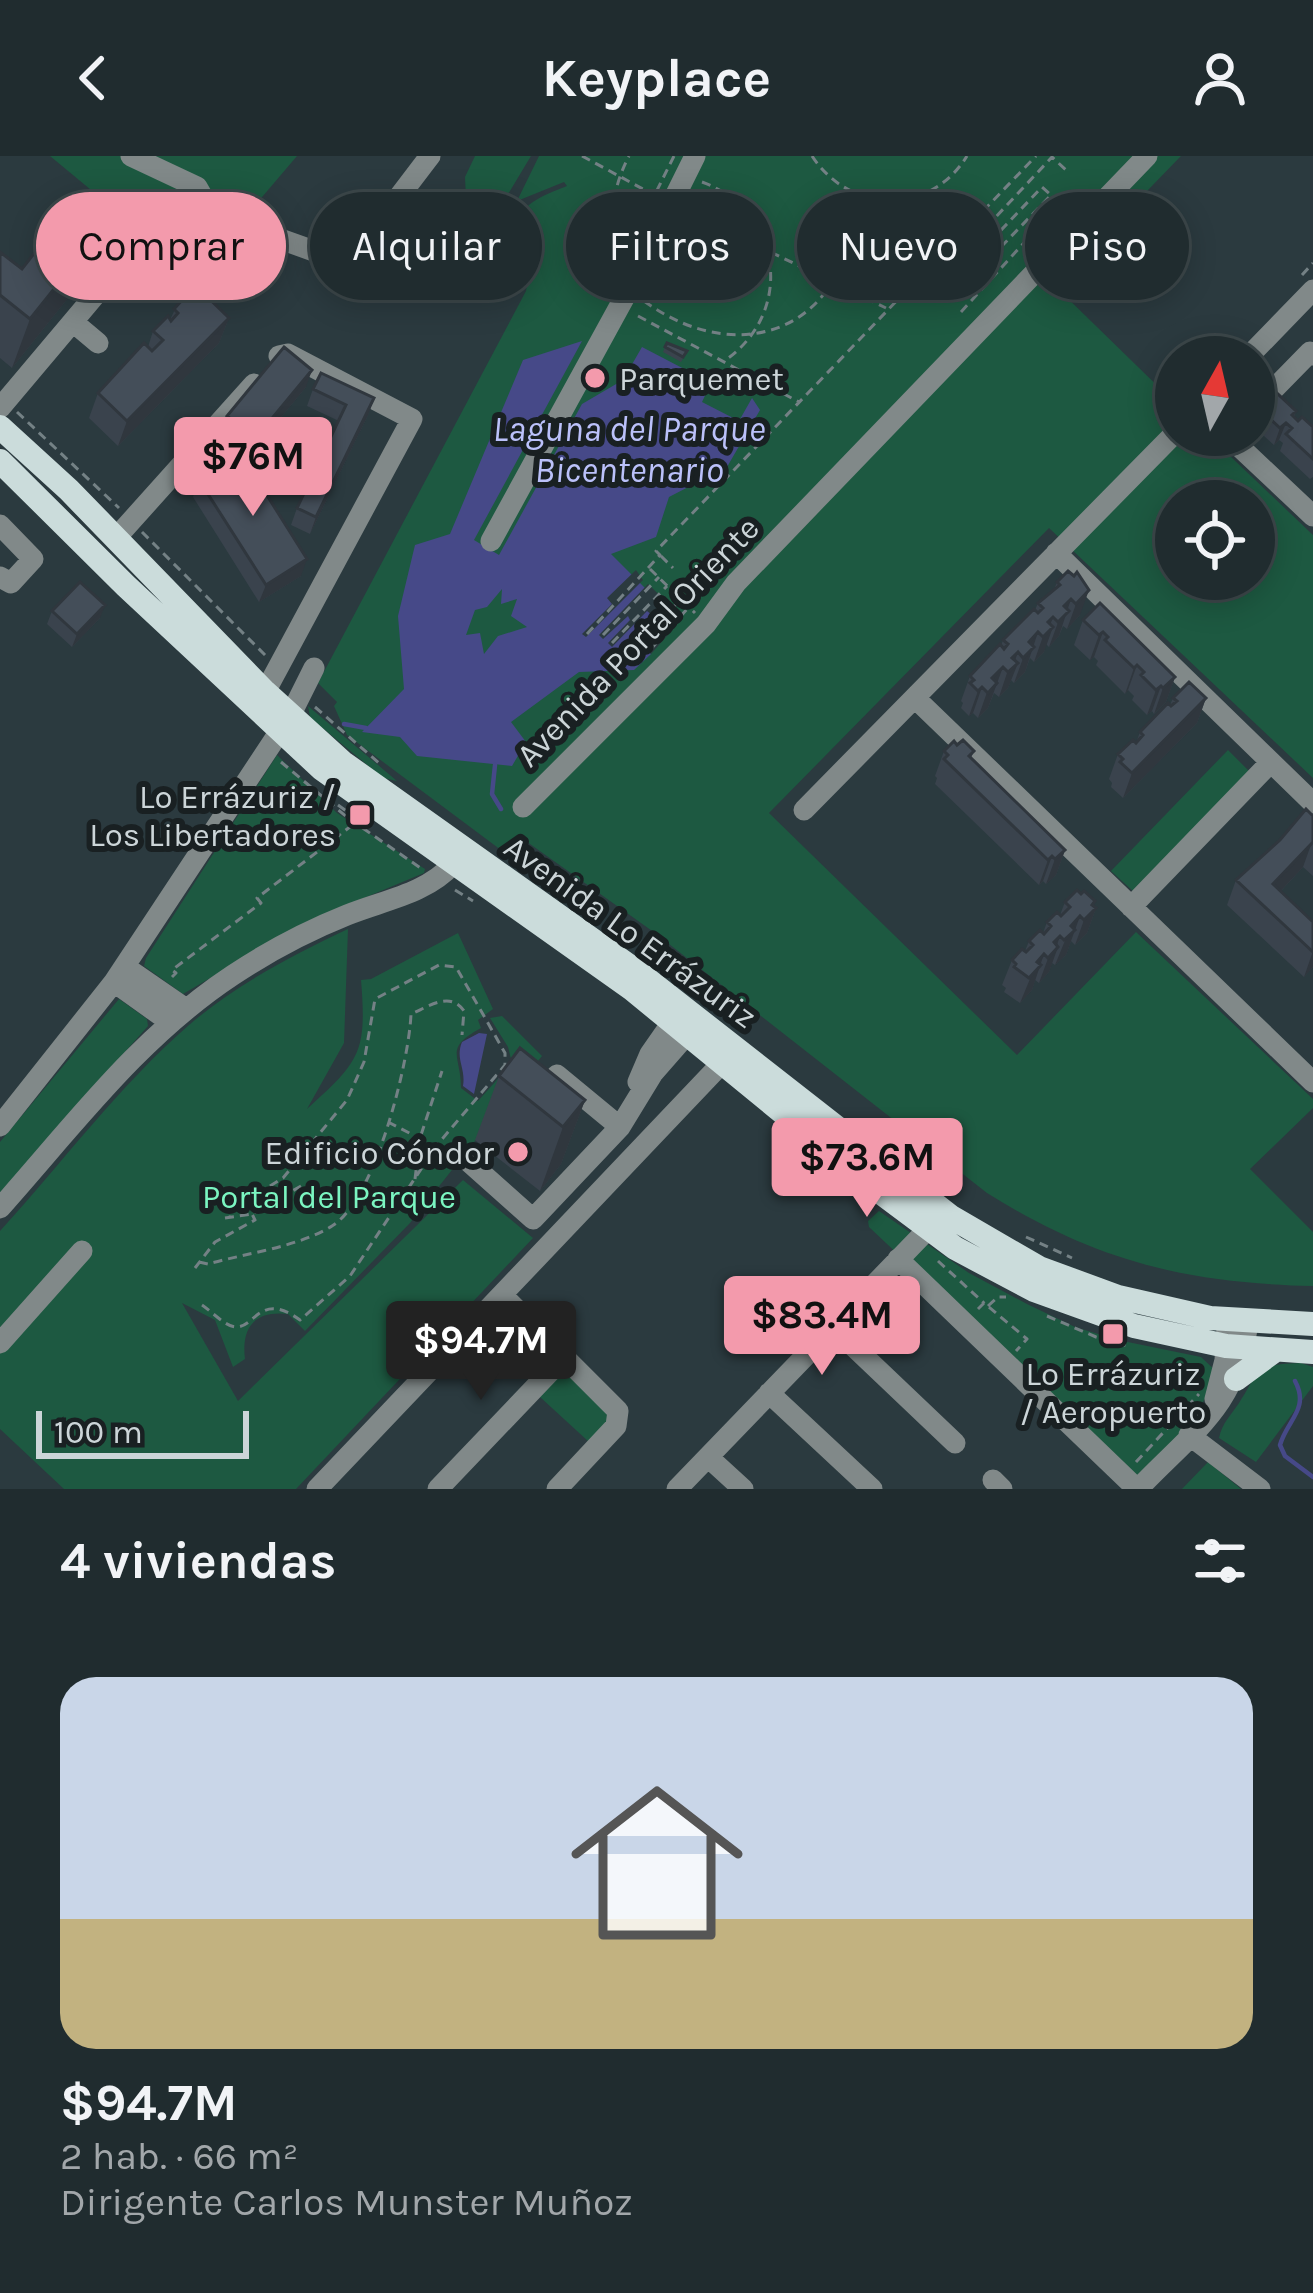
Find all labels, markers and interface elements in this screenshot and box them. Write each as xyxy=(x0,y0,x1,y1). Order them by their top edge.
icon: back xyxy=(60,45,126,111)
icon: person xyxy=(1187,45,1253,111)
text: Keyplace xyxy=(542,46,771,110)
chip: Comprar xyxy=(36,192,286,300)
chip: Alquilar xyxy=(310,192,542,300)
chip: Filtros xyxy=(566,192,773,300)
chip: Nuevo xyxy=(797,192,1001,300)
chip: Piso xyxy=(1025,192,1189,300)
north arrow xyxy=(1155,336,1275,456)
map controls xyxy=(1155,336,1275,600)
place label: Parquemet xyxy=(619,360,784,398)
marker: Parquemet xyxy=(582,365,608,391)
water label: Laguna del Parque Bicentenario xyxy=(493,408,766,491)
pin: $76M xyxy=(182,417,324,519)
text: $76M xyxy=(201,433,305,479)
button: locate xyxy=(1155,480,1275,600)
street label: Avenida Portal Oriente xyxy=(509,509,767,774)
place label: Lo Errázuriz / Los Libertadores xyxy=(89,778,336,854)
marker: Lo Errázuriz / Los Libertadores xyxy=(347,802,373,828)
street label: Avenida Lo Errázuriz xyxy=(497,828,764,1036)
pin: $73.6M xyxy=(769,1118,965,1220)
place label: Edificio Cóndor xyxy=(264,1134,494,1172)
text: $73.6M xyxy=(799,1134,935,1180)
marker: Edificio Cóndor xyxy=(505,1139,531,1165)
park label: Portal del Parque xyxy=(202,1178,456,1216)
pin: $83.4M xyxy=(724,1276,920,1378)
text: $83.4M xyxy=(751,1292,893,1338)
pin: $94.7M xyxy=(383,1301,579,1403)
text: $94.7M xyxy=(413,1317,549,1363)
marker: Lo Errázuriz / Aeropuerto xyxy=(1100,1321,1126,1347)
place label: Lo Errázuriz / Aeropuerto xyxy=(1020,1355,1206,1431)
scale bar xyxy=(36,1405,249,1458)
text: 100 m xyxy=(54,1413,143,1451)
icon: filters xyxy=(1187,1528,1253,1594)
text: 4 viviendas xyxy=(60,1531,337,1591)
icon: home xyxy=(549,1755,765,1971)
text: $94.7M xyxy=(60,2073,238,2133)
text: 2 hab. · 66 m² xyxy=(60,2133,298,2179)
text: Dirigente Carlos Munster Muñoz xyxy=(60,2179,633,2225)

